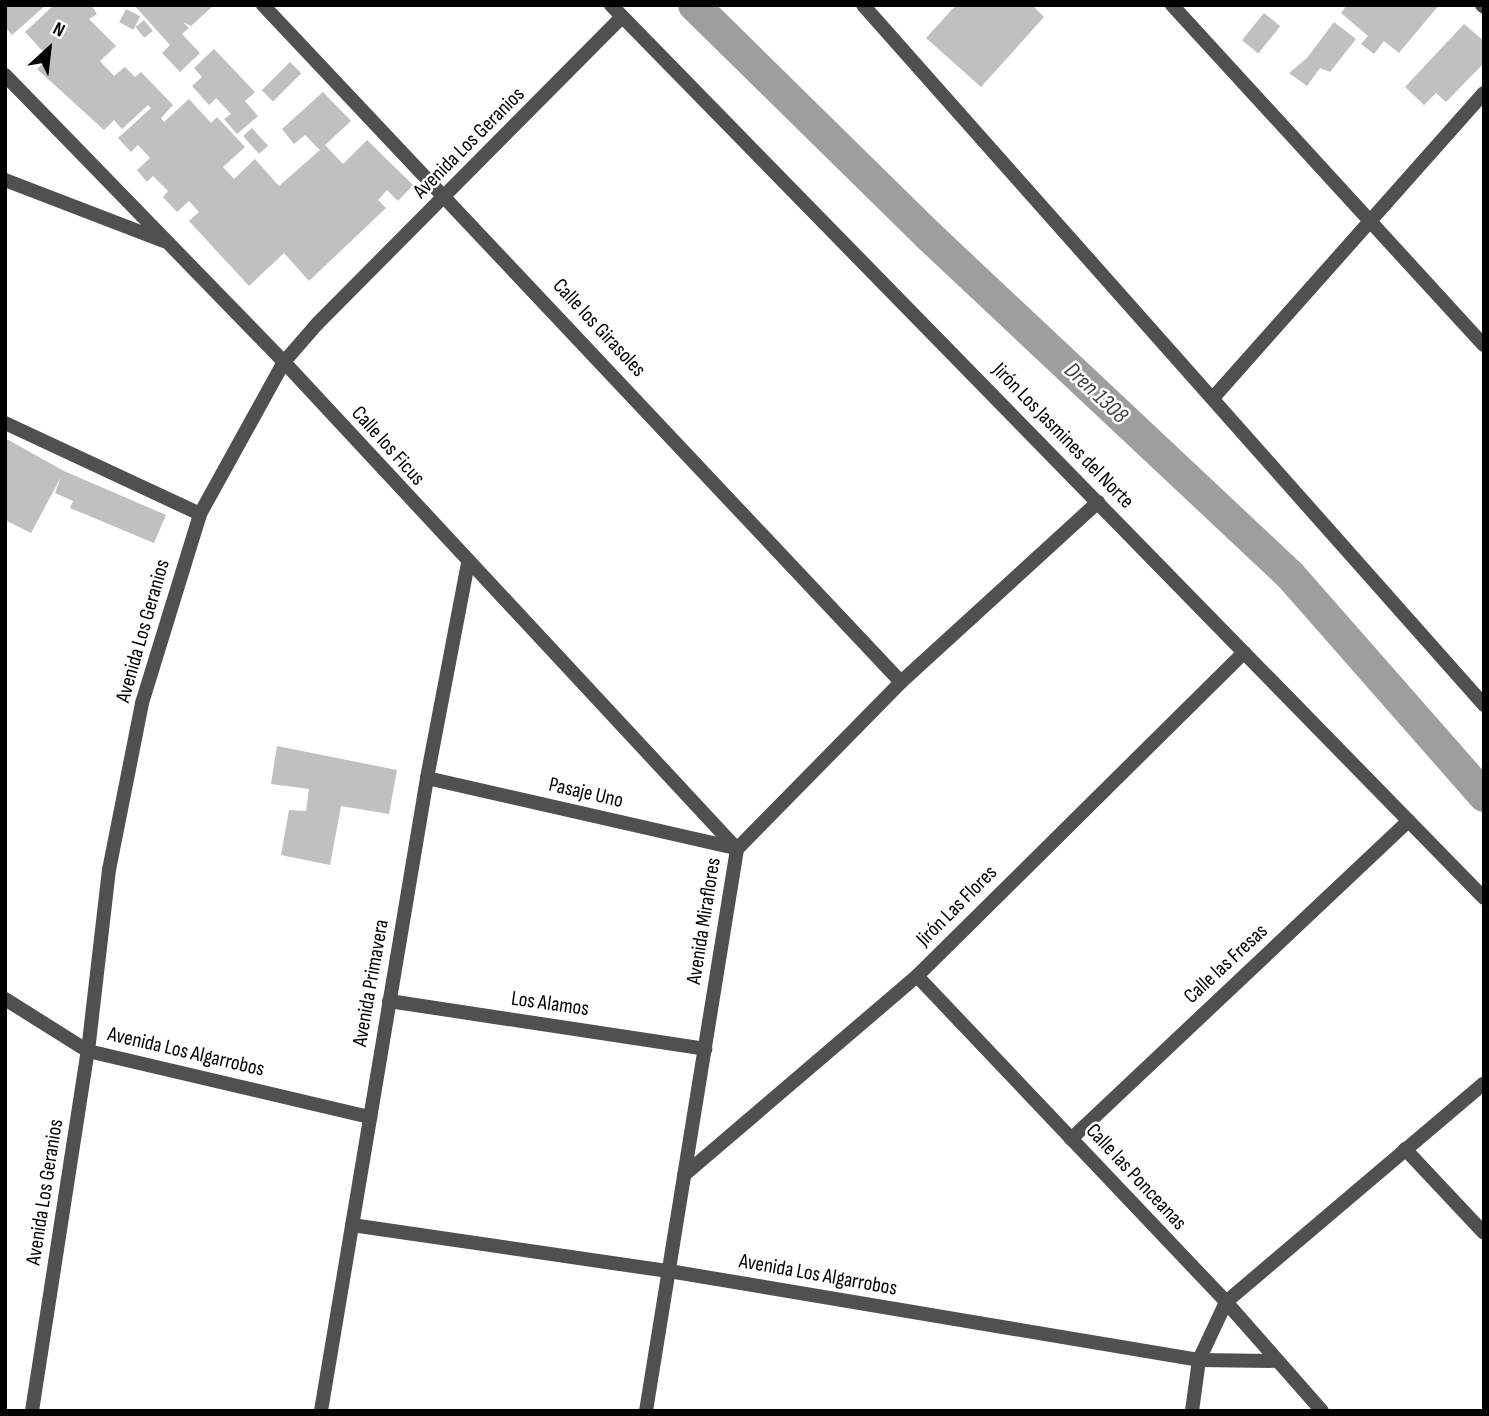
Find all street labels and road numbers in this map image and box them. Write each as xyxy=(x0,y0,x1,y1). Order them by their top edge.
street label: Avenida Los Geranios xyxy=(408,82,530,204)
street label: Calle los Girasoles xyxy=(547,274,651,382)
street label: Jirón Los Jasmines del Norte xyxy=(987,358,1139,514)
street label: Calle los Ficus xyxy=(346,401,430,491)
street label: Avenida Los Geranios xyxy=(111,557,175,705)
street label: Pasaje Uno xyxy=(546,772,626,814)
street label: Avenida Miraflores xyxy=(682,856,726,986)
street label: Jirón Las Flores xyxy=(911,860,1003,952)
street label: Avenida Primavera xyxy=(347,917,395,1049)
street label: Calle las Fresas xyxy=(1179,919,1273,1009)
street label: Los Alamos xyxy=(510,986,590,1022)
street label: Avenida Los Algarrobos xyxy=(105,1022,267,1082)
street label: Avenida Los Geranios xyxy=(21,1117,69,1267)
street label: Calle las Ponceanas xyxy=(1080,1119,1192,1235)
street label: Avenida Los Algarrobos xyxy=(737,1249,899,1301)

